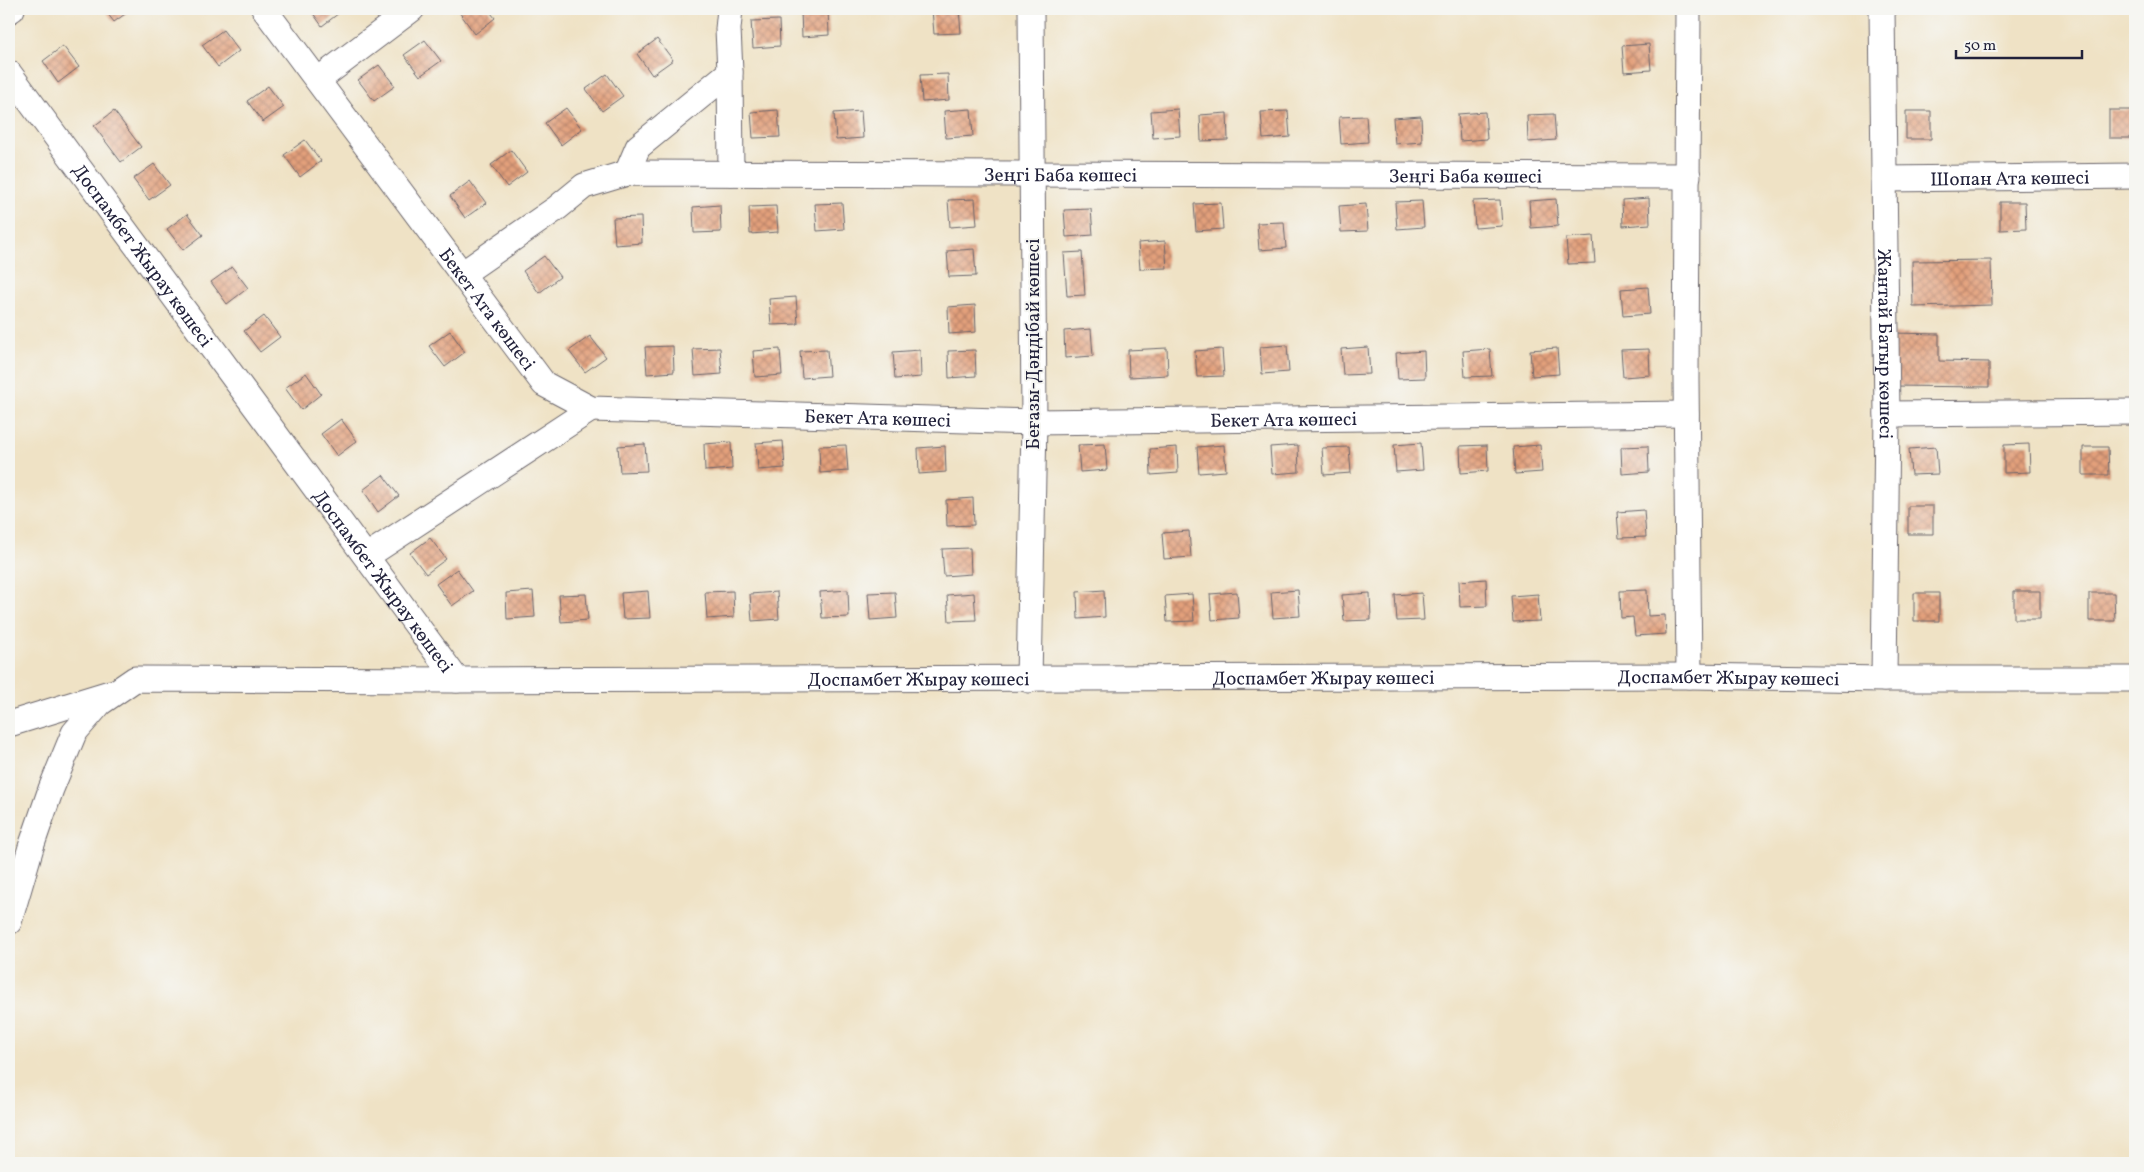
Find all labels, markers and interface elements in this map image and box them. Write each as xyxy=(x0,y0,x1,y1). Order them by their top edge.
scale bar xyxy=(1956,28,2083,60)
text: 50 m xyxy=(1964,36,1996,57)
street label: Доспамбет Жырау көшесі xyxy=(65,159,218,353)
street label: Зеңгі Баба көшесі xyxy=(984,163,1138,189)
street label: Зеңгі Баба көшесі xyxy=(1389,164,1543,191)
street label: Шопан Ата көшесі xyxy=(1930,166,2090,193)
street label: Беғазы-Дәндібай көшесі xyxy=(1021,238,1047,450)
street label: Бекет Ата көшесі xyxy=(432,243,541,377)
street label: Жантай Батыр көшесі xyxy=(1870,248,1898,440)
street label: Бекет Ата көшесі xyxy=(804,404,952,435)
street label: Бекет Ата көшесі xyxy=(1210,407,1357,435)
street label: Доспамбет Жырау көшесі xyxy=(306,485,459,679)
street label: Доспамбет Жырау көшесі xyxy=(1617,665,1840,693)
street label: Доспамбет Жырау көшесі xyxy=(1212,666,1435,693)
street label: Доспамбет Жырау көшесі xyxy=(807,667,1030,694)

